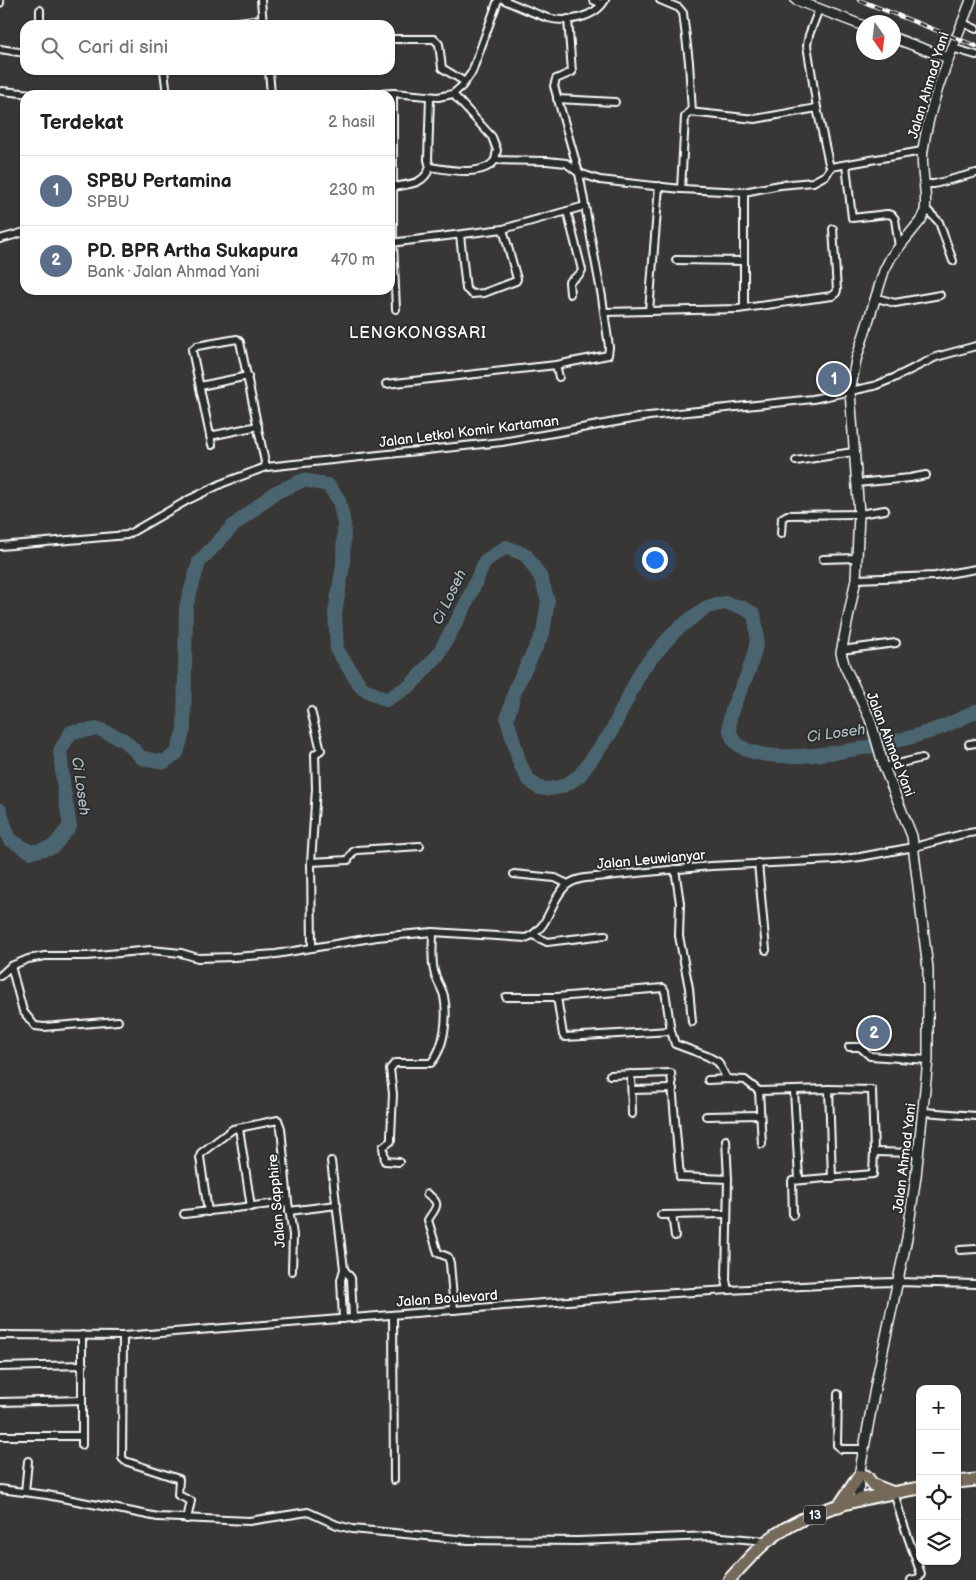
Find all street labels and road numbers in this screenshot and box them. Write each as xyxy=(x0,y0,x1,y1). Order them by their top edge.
street label: Jalan Ahmad Yani xyxy=(904,30,953,140)
street label: Jalan Letkol Komir Kartaman xyxy=(378,412,560,451)
street label: Jalan Ahmad Yani xyxy=(863,690,918,799)
street label: Jalan Leuwianyar xyxy=(596,846,707,873)
street label: Jalan Ahmad Yani xyxy=(889,1102,920,1214)
street label: Jalan Sapphire xyxy=(264,1153,289,1249)
street label: Jalan Boulevard xyxy=(396,1286,498,1311)
road number: 13 xyxy=(804,1506,826,1524)

